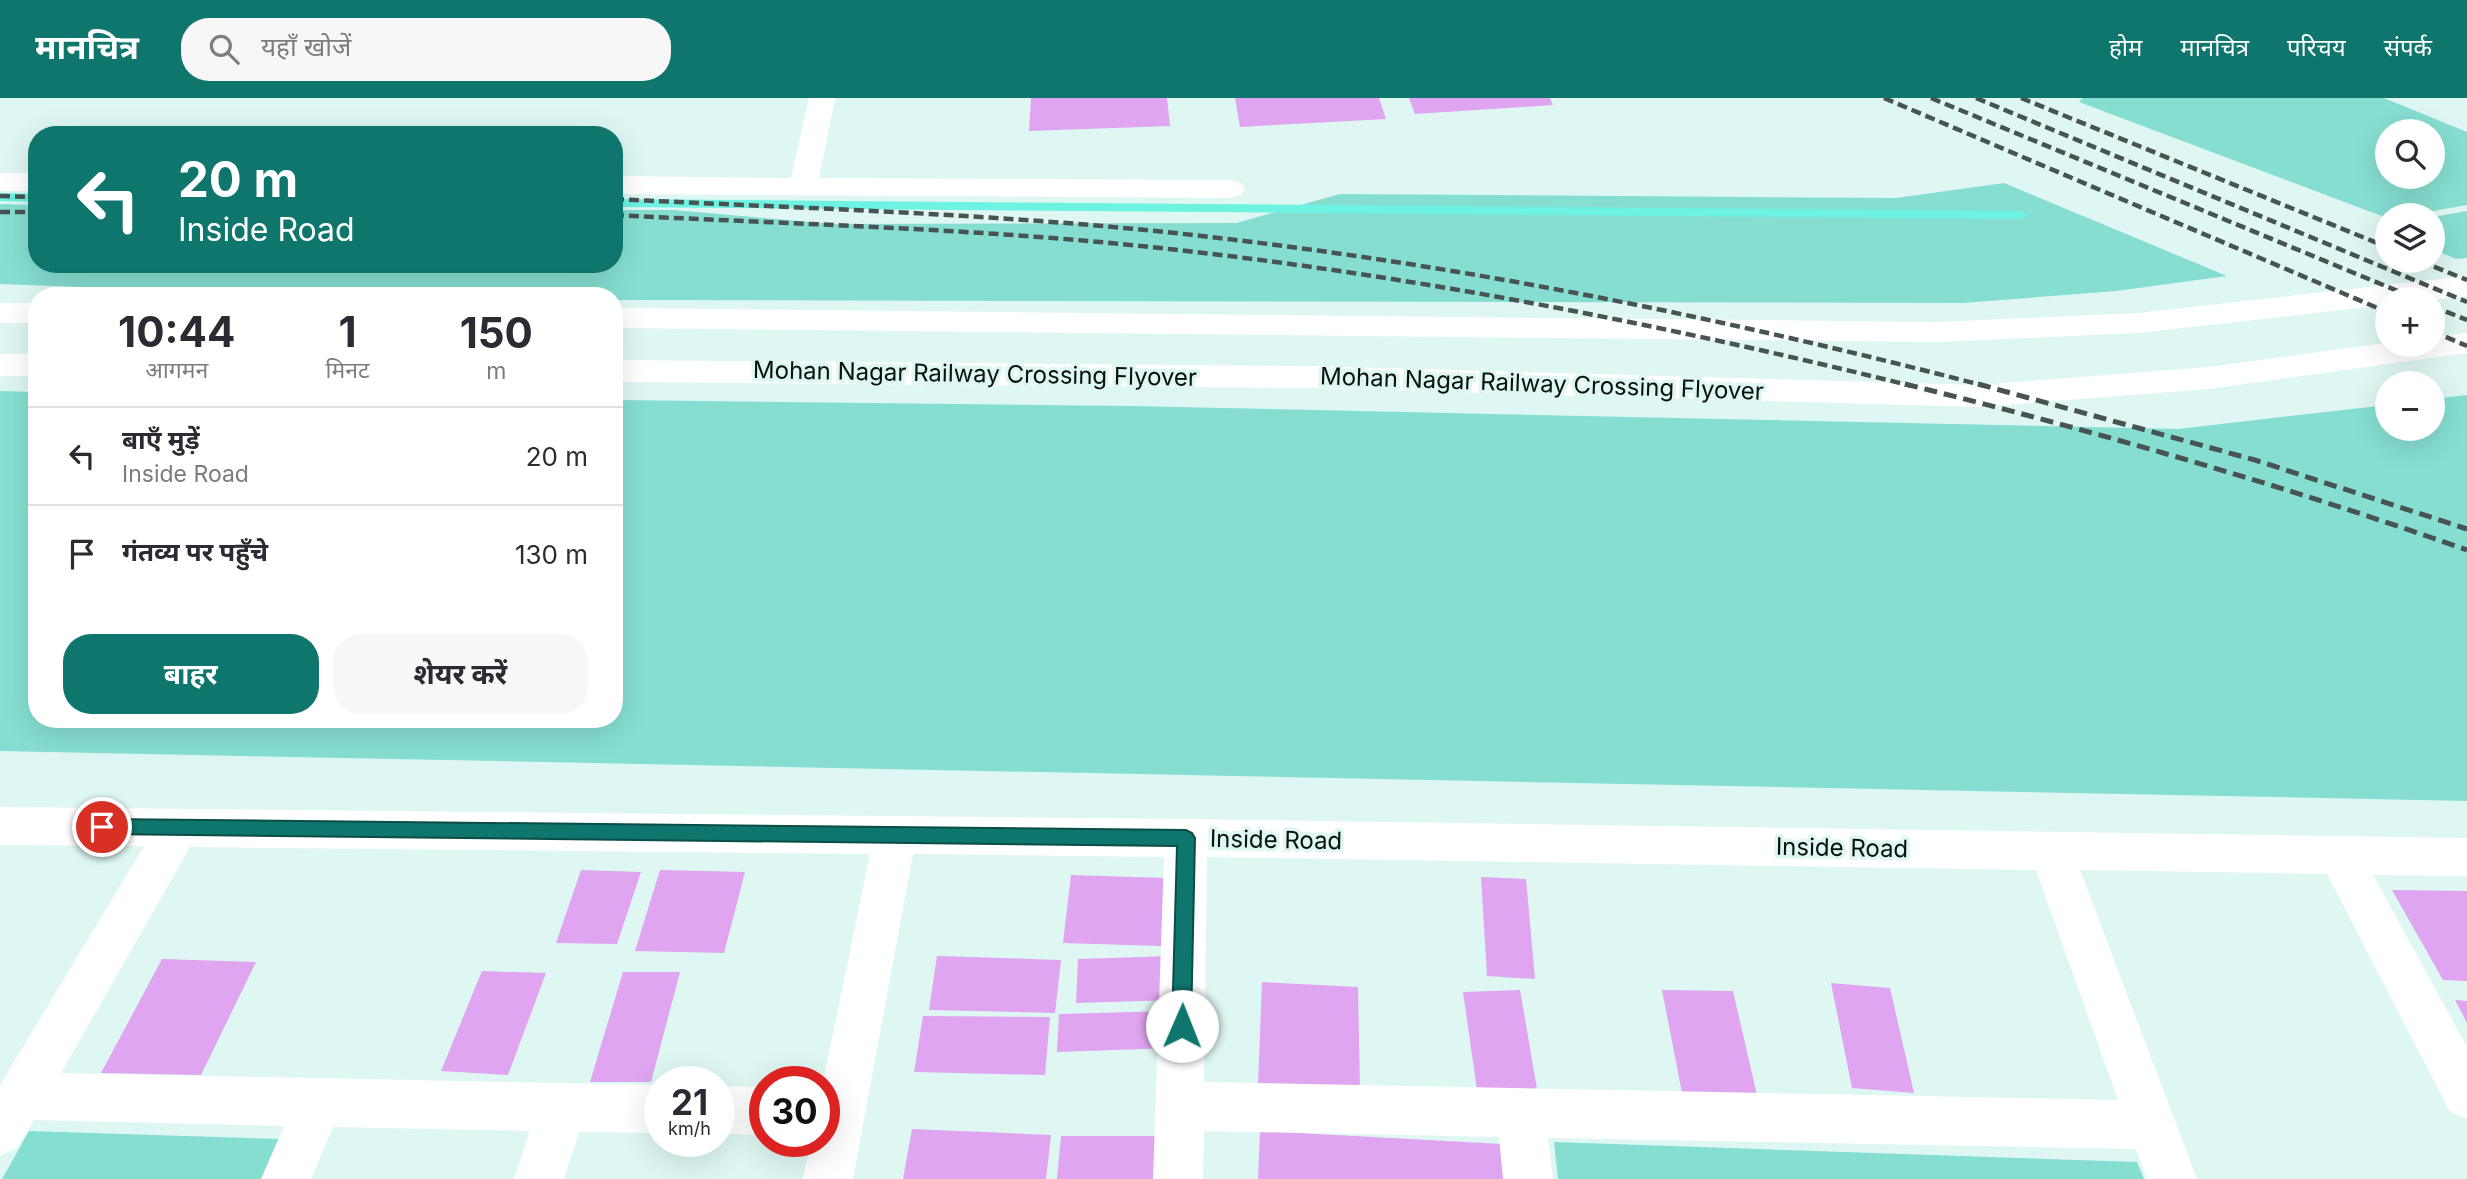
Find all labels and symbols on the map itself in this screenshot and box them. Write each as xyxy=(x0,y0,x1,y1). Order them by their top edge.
street label: Mohan Nagar Railway Crossing Flyover xyxy=(753,355,1197,392)
street label: Mohan Nagar Railway Crossing Flyover xyxy=(1320,361,1764,406)
pin xyxy=(72,797,132,857)
street label: Inside Road xyxy=(1210,824,1342,855)
street label: Inside Road xyxy=(1776,832,1908,863)
position arrow xyxy=(1145,989,1219,1063)
speed limit sign: 30 xyxy=(749,1066,840,1157)

